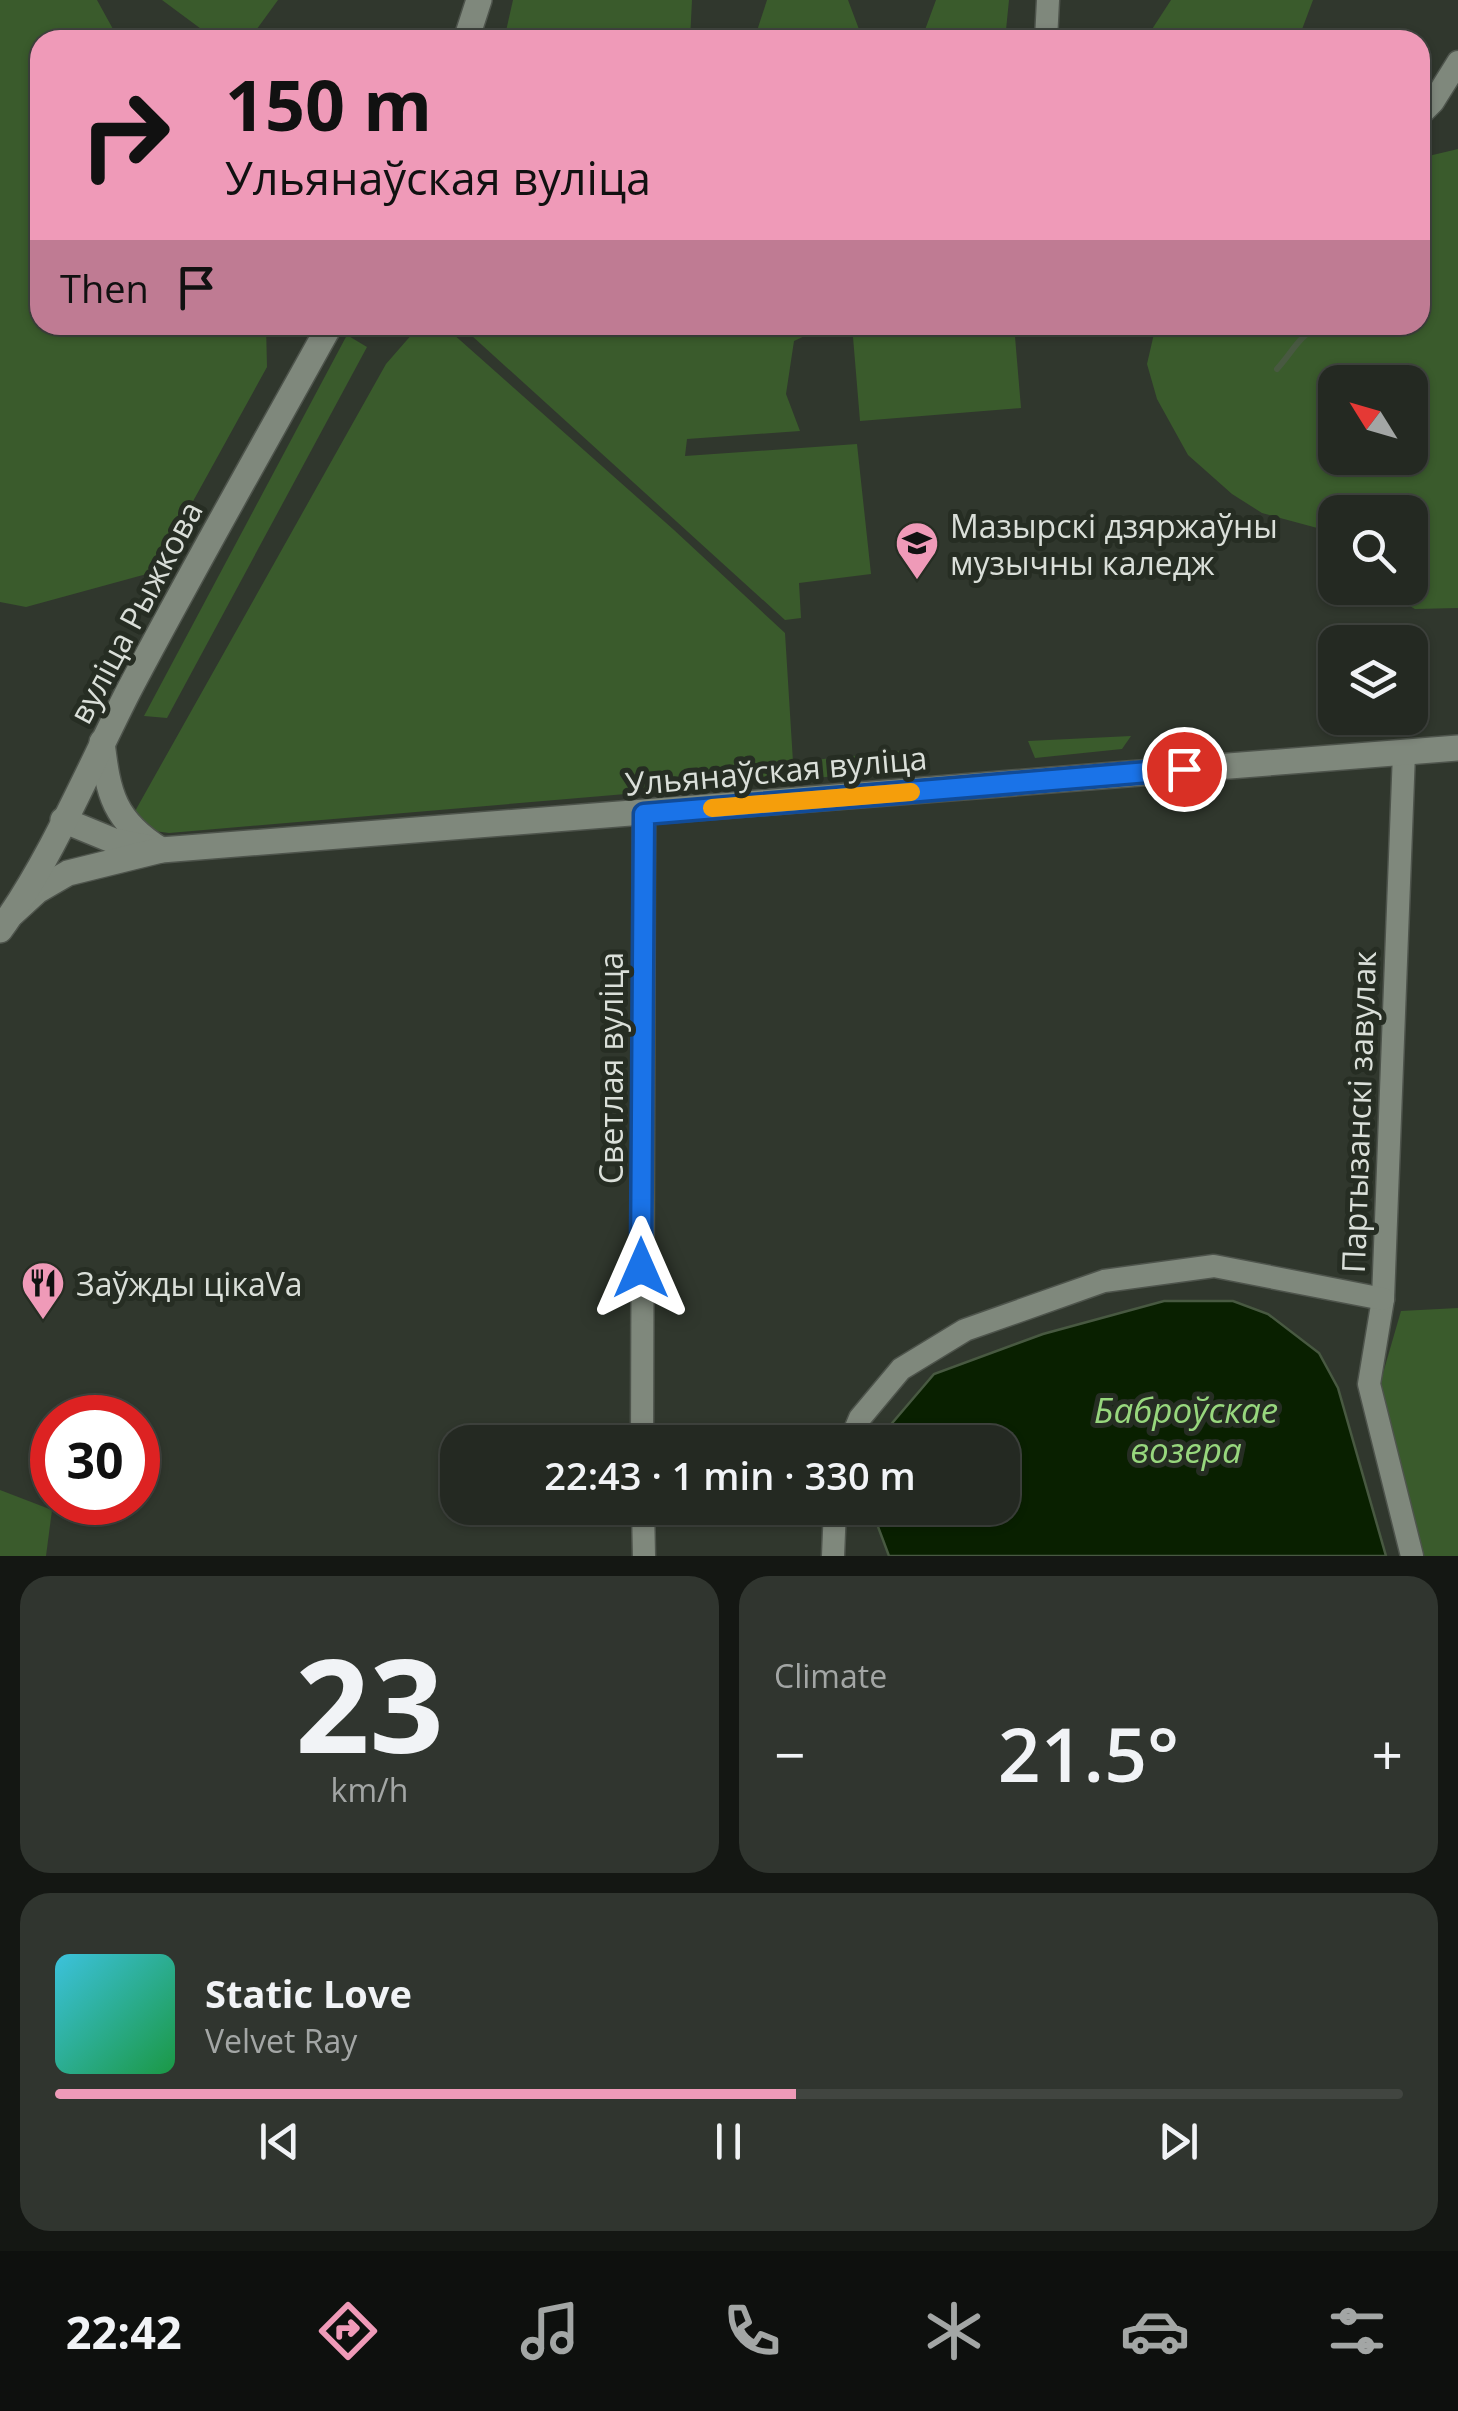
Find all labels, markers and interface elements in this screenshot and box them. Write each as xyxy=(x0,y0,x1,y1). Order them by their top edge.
text: 150 m xyxy=(225,56,432,152)
icon: right xyxy=(60,70,190,200)
text: Ульянаўская вуліца xyxy=(225,147,651,208)
icon: arrive xyxy=(169,260,224,315)
text: Then xyxy=(60,262,149,314)
north arrow xyxy=(1318,365,1428,475)
map controls xyxy=(1318,365,1428,735)
street label: вуліца Рыжкова xyxy=(58,493,212,731)
button: search xyxy=(1318,495,1428,605)
place label: Мазырскі дзяржаўны музычны каледж xyxy=(950,504,1278,584)
school or university icon: Мазырскі дзяржаўны музычны каледж xyxy=(894,520,940,581)
button: layers xyxy=(1318,625,1428,735)
pin xyxy=(1142,727,1227,812)
street label: Ульянаўская вуліца xyxy=(623,735,929,805)
icon: arrive xyxy=(1157,742,1212,797)
street label: Партызанскі завулак xyxy=(1331,950,1385,1274)
street label: Светлая вуліца xyxy=(589,952,632,1184)
position arrow xyxy=(589,1216,693,1320)
restaurant icon: Заўжды цікаVа xyxy=(20,1260,66,1321)
place label: Заўжды цікаVа xyxy=(76,1262,303,1305)
water label: Баброўскае возера xyxy=(1094,1386,1278,1473)
speed limit sign: 30 xyxy=(30,1395,160,1525)
text: 22:43 · 1 min · 330 m xyxy=(544,1449,916,1501)
text: 23 xyxy=(295,1614,444,1791)
text: Climate xyxy=(774,1654,887,1697)
text: 21.5° xyxy=(998,1702,1179,1804)
text: − xyxy=(774,1716,805,1791)
text: + xyxy=(1372,1716,1403,1791)
text: km/h xyxy=(331,1768,408,1811)
text: Static Love xyxy=(205,1967,412,2019)
text: Velvet Ray xyxy=(205,2019,357,2062)
icon: previous xyxy=(252,2114,307,2169)
icon: pause xyxy=(701,2114,756,2169)
icon: next xyxy=(1151,2114,1206,2169)
icon: directions xyxy=(313,2296,383,2366)
icon: music xyxy=(515,2296,585,2366)
icon: phone xyxy=(717,2296,787,2366)
icon: climate xyxy=(919,2296,989,2366)
icon: car xyxy=(1120,2296,1190,2366)
icon: filters xyxy=(1322,2296,1392,2366)
text: 22:42 xyxy=(66,2301,182,2362)

